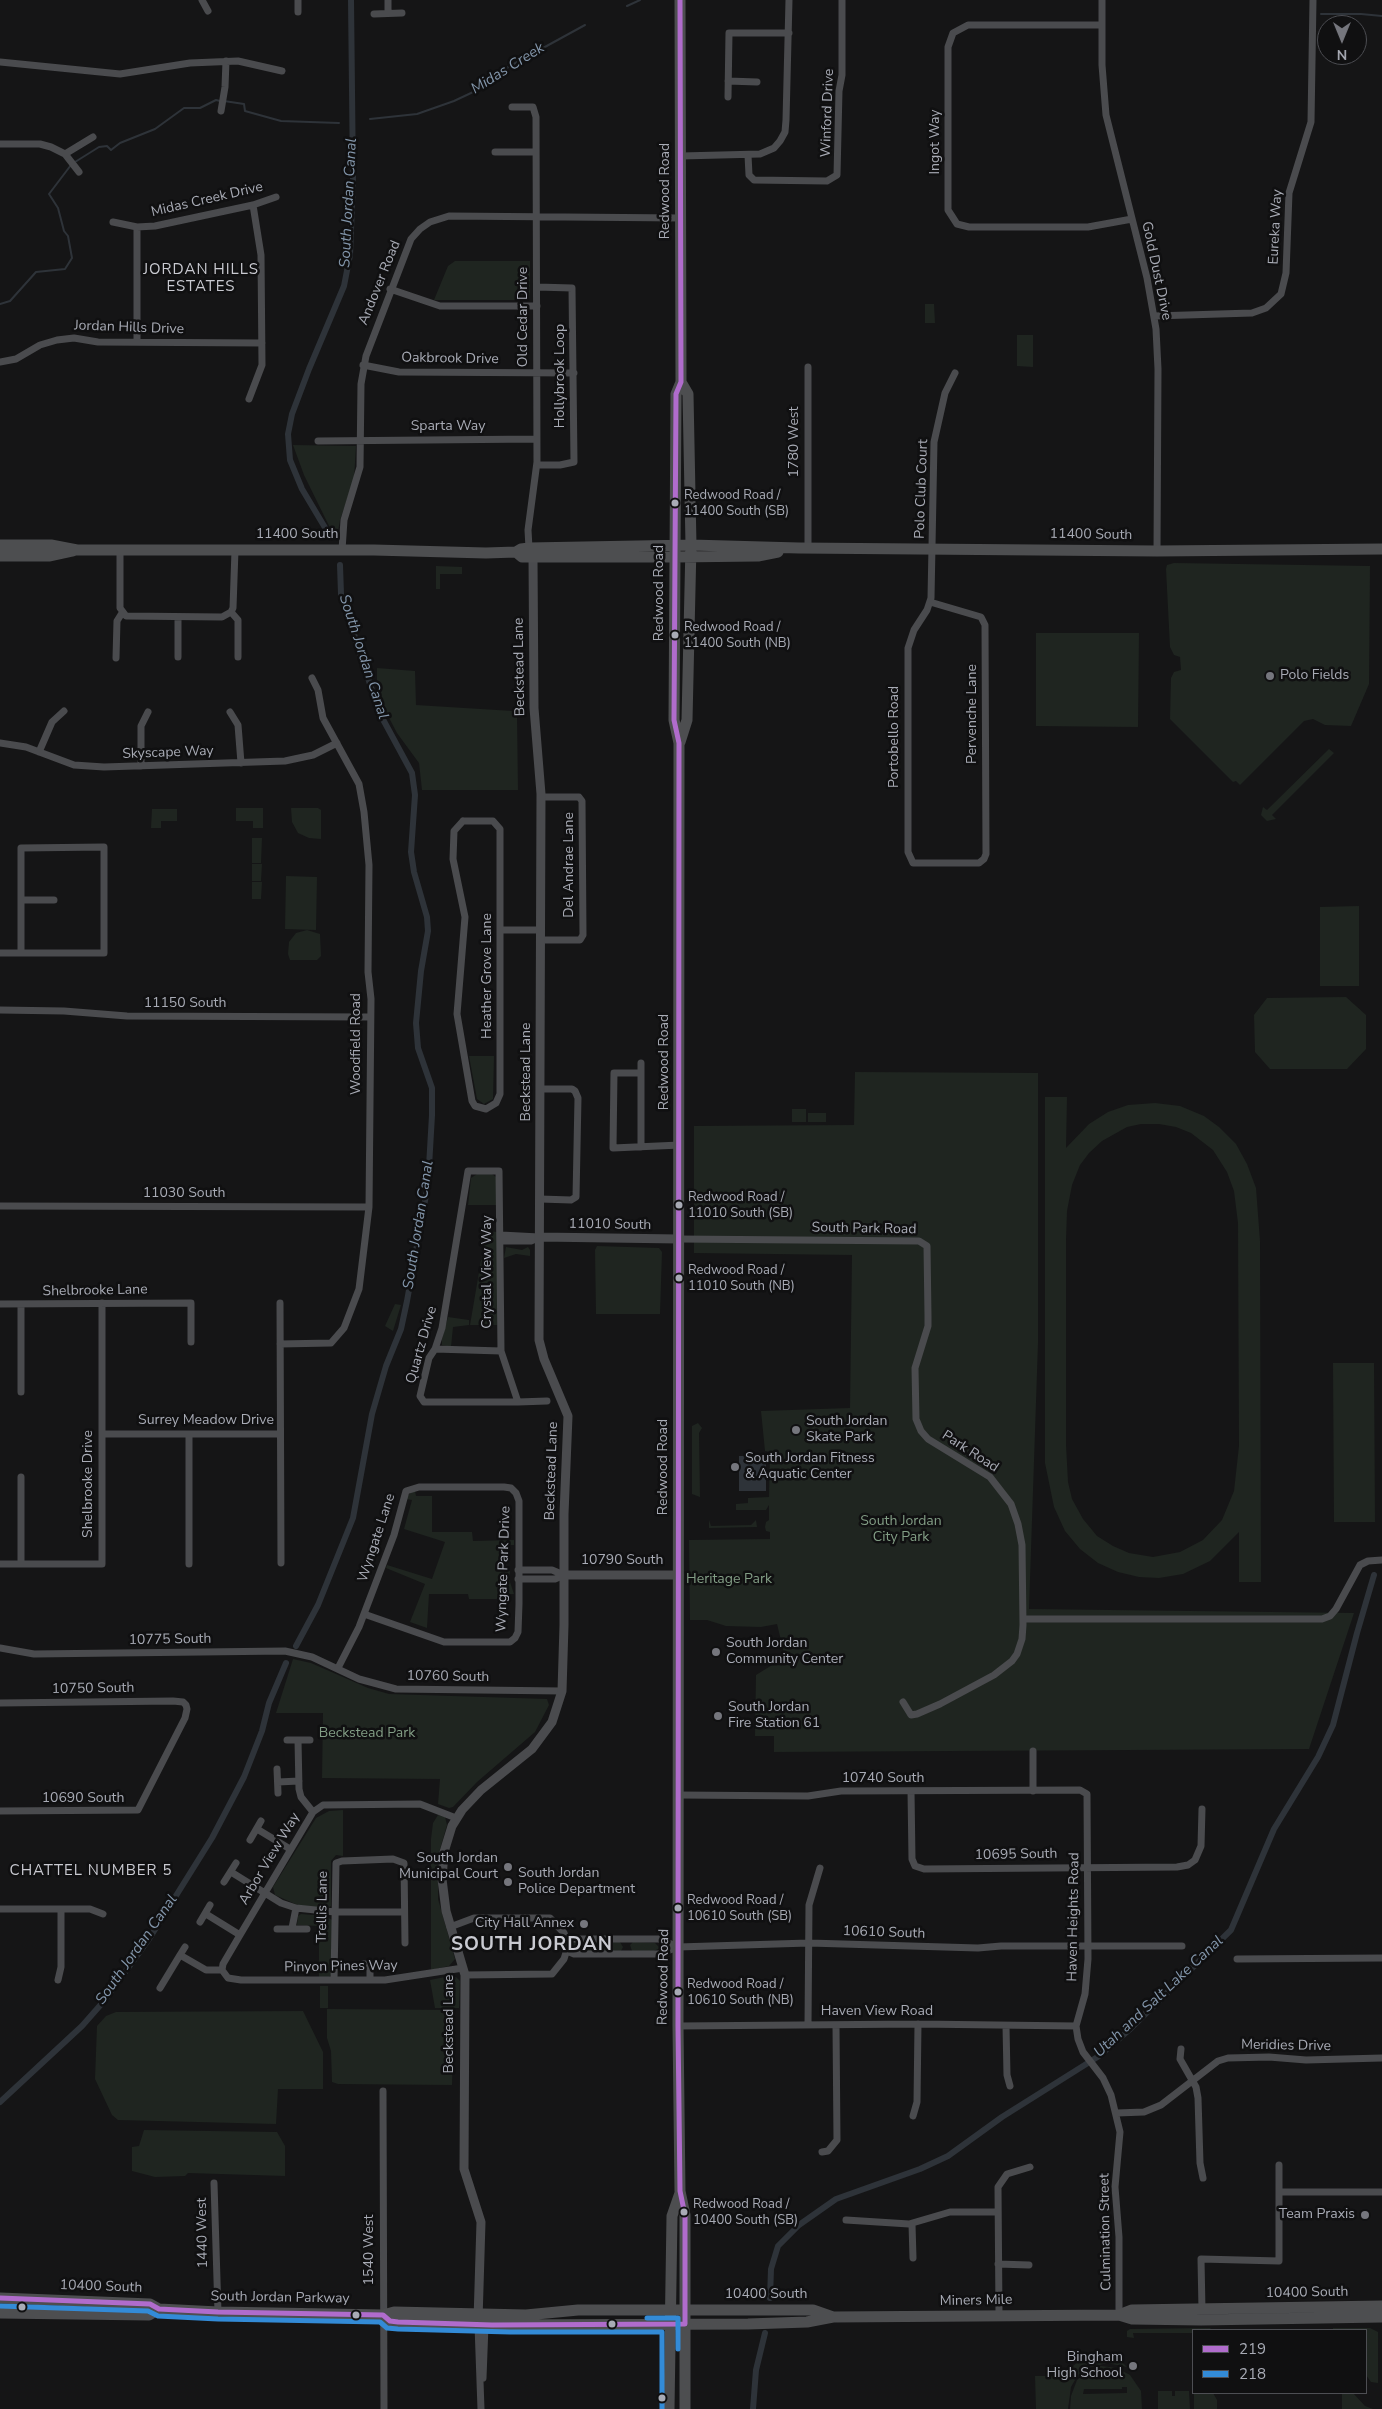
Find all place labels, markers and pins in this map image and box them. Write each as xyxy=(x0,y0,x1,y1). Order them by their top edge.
place label: Redwood Road / 11400 South (SB) xyxy=(684,488,789,519)
marker: Redwood Road / 11400 South (SB) xyxy=(670,498,680,508)
place label: Redwood Road / 11400 South (NB) xyxy=(684,620,791,651)
marker: Redwood Road / 11400 South (NB) xyxy=(670,630,680,640)
place label: Polo Fields xyxy=(1280,668,1349,684)
marker: Polo Fields xyxy=(1264,670,1276,682)
place label: Redwood Road / 11010 South (SB) xyxy=(688,1190,793,1221)
marker: Redwood Road / 11010 South (SB) xyxy=(674,1200,684,1210)
place label: Redwood Road / 11010 South (NB) xyxy=(688,1263,795,1294)
marker: Redwood Road / 11010 South (NB) xyxy=(674,1273,684,1283)
place label: South Jordan Skate Park xyxy=(806,1414,887,1446)
marker: South Jordan Skate Park xyxy=(790,1424,802,1436)
place label: South Jordan Fitness & Aquatic Center xyxy=(745,1451,875,1484)
marker: South Jordan Fitness & Aquatic Center xyxy=(729,1461,741,1473)
place label: South Jordan Community Center xyxy=(726,1636,843,1668)
marker: South Jordan Community Center xyxy=(710,1646,722,1658)
place label: South Jordan Fire Station 61 xyxy=(728,1700,820,1732)
marker: South Jordan Fire Station 61 xyxy=(712,1710,724,1722)
place label: South Jordan Municipal Court xyxy=(399,1851,498,1884)
marker: South Jordan Municipal Court xyxy=(502,1861,514,1873)
place label: South Jordan Police Department xyxy=(518,1866,635,1898)
marker: South Jordan Police Department xyxy=(502,1876,514,1888)
place label: Redwood Road / 10610 South (SB) xyxy=(687,1893,792,1924)
marker: Redwood Road / 10610 South (SB) xyxy=(673,1903,683,1913)
place label: City Hall Annex xyxy=(475,1916,574,1932)
marker: City Hall Annex xyxy=(578,1918,590,1930)
place label: Redwood Road / 10610 South (NB) xyxy=(687,1977,794,2008)
marker: Redwood Road / 10610 South (NB) xyxy=(673,1987,683,1997)
place label: Redwood Road / 10400 South (SB) xyxy=(693,2197,798,2228)
marker: Redwood Road / 10400 South (SB) xyxy=(679,2207,689,2217)
place label: Team Praxis xyxy=(1279,2207,1355,2223)
marker: Team Praxis xyxy=(1359,2209,1371,2221)
unlabelled marker xyxy=(17,2302,27,2312)
unlabelled marker xyxy=(351,2310,361,2320)
unlabelled marker xyxy=(607,2319,617,2329)
place label: Bingham High School xyxy=(1047,2350,1123,2382)
marker: Bingham High School xyxy=(1127,2360,1139,2372)
unlabelled marker xyxy=(657,2393,667,2403)

